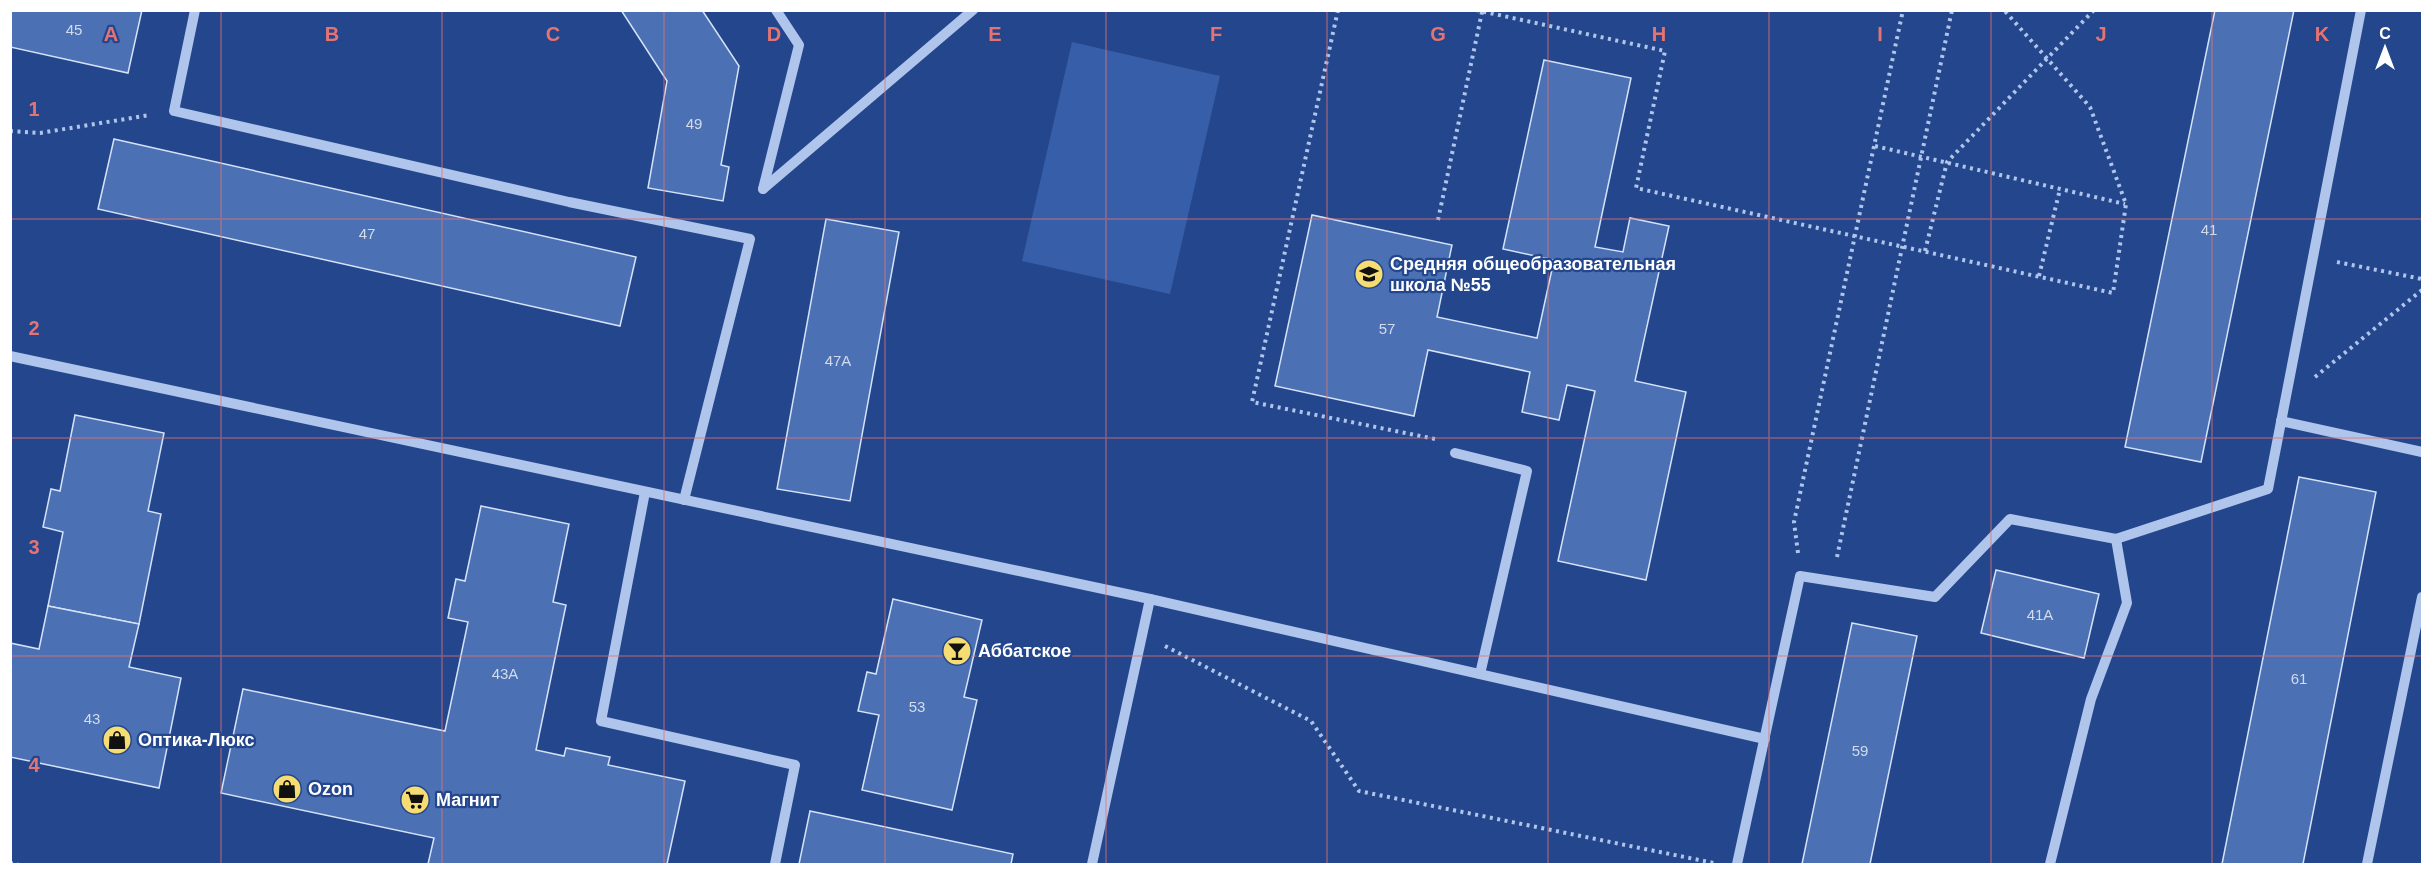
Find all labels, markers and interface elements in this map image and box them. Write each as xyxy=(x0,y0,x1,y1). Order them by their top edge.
north arrow xyxy=(2355,18,2415,78)
house number: 45 xyxy=(66,21,82,38)
text: A xyxy=(104,23,118,45)
text: B xyxy=(325,23,339,45)
text: C xyxy=(546,23,560,45)
text: D xyxy=(767,23,781,45)
text: E xyxy=(988,23,1002,45)
text: F xyxy=(1210,23,1222,45)
text: G xyxy=(1430,23,1446,45)
text: H xyxy=(1652,23,1666,45)
text: I xyxy=(1877,23,1883,45)
text: J xyxy=(2095,23,2107,45)
text: K xyxy=(2315,23,2330,45)
text: С xyxy=(2379,25,2391,42)
text: 1 xyxy=(28,98,40,120)
house number: 49 xyxy=(686,115,702,132)
house number: 41 xyxy=(2201,221,2217,238)
house number: 47 xyxy=(359,225,375,242)
place label: Средняя общеобразовательная школа №55 xyxy=(1390,254,1676,295)
school or university icon: Средняя общеобразовательная школа №55 xyxy=(1353,258,1385,290)
text: 2 xyxy=(28,317,40,339)
house number: 57 xyxy=(1379,320,1395,337)
house number: 47А xyxy=(825,352,851,369)
text: 3 xyxy=(28,536,40,558)
house number: 41А xyxy=(2027,606,2053,623)
bar icon: Аббатское xyxy=(941,635,973,667)
place label: Аббатское xyxy=(978,641,1071,661)
house number: 43А xyxy=(492,665,518,682)
house number: 61 xyxy=(2291,670,2307,687)
house number: 53 xyxy=(909,698,925,715)
house number: 43 xyxy=(84,710,100,727)
shop icon: Оптика-Люкс xyxy=(101,724,133,756)
place label: Оптика-Люкс xyxy=(138,730,255,750)
house number: 59 xyxy=(1852,742,1868,759)
text: 4 xyxy=(28,754,40,776)
shop icon: Ozon xyxy=(271,773,303,805)
place label: Ozon xyxy=(308,779,353,799)
supermarket icon: Магнит xyxy=(399,784,431,816)
place label: Магнит xyxy=(436,790,500,810)

